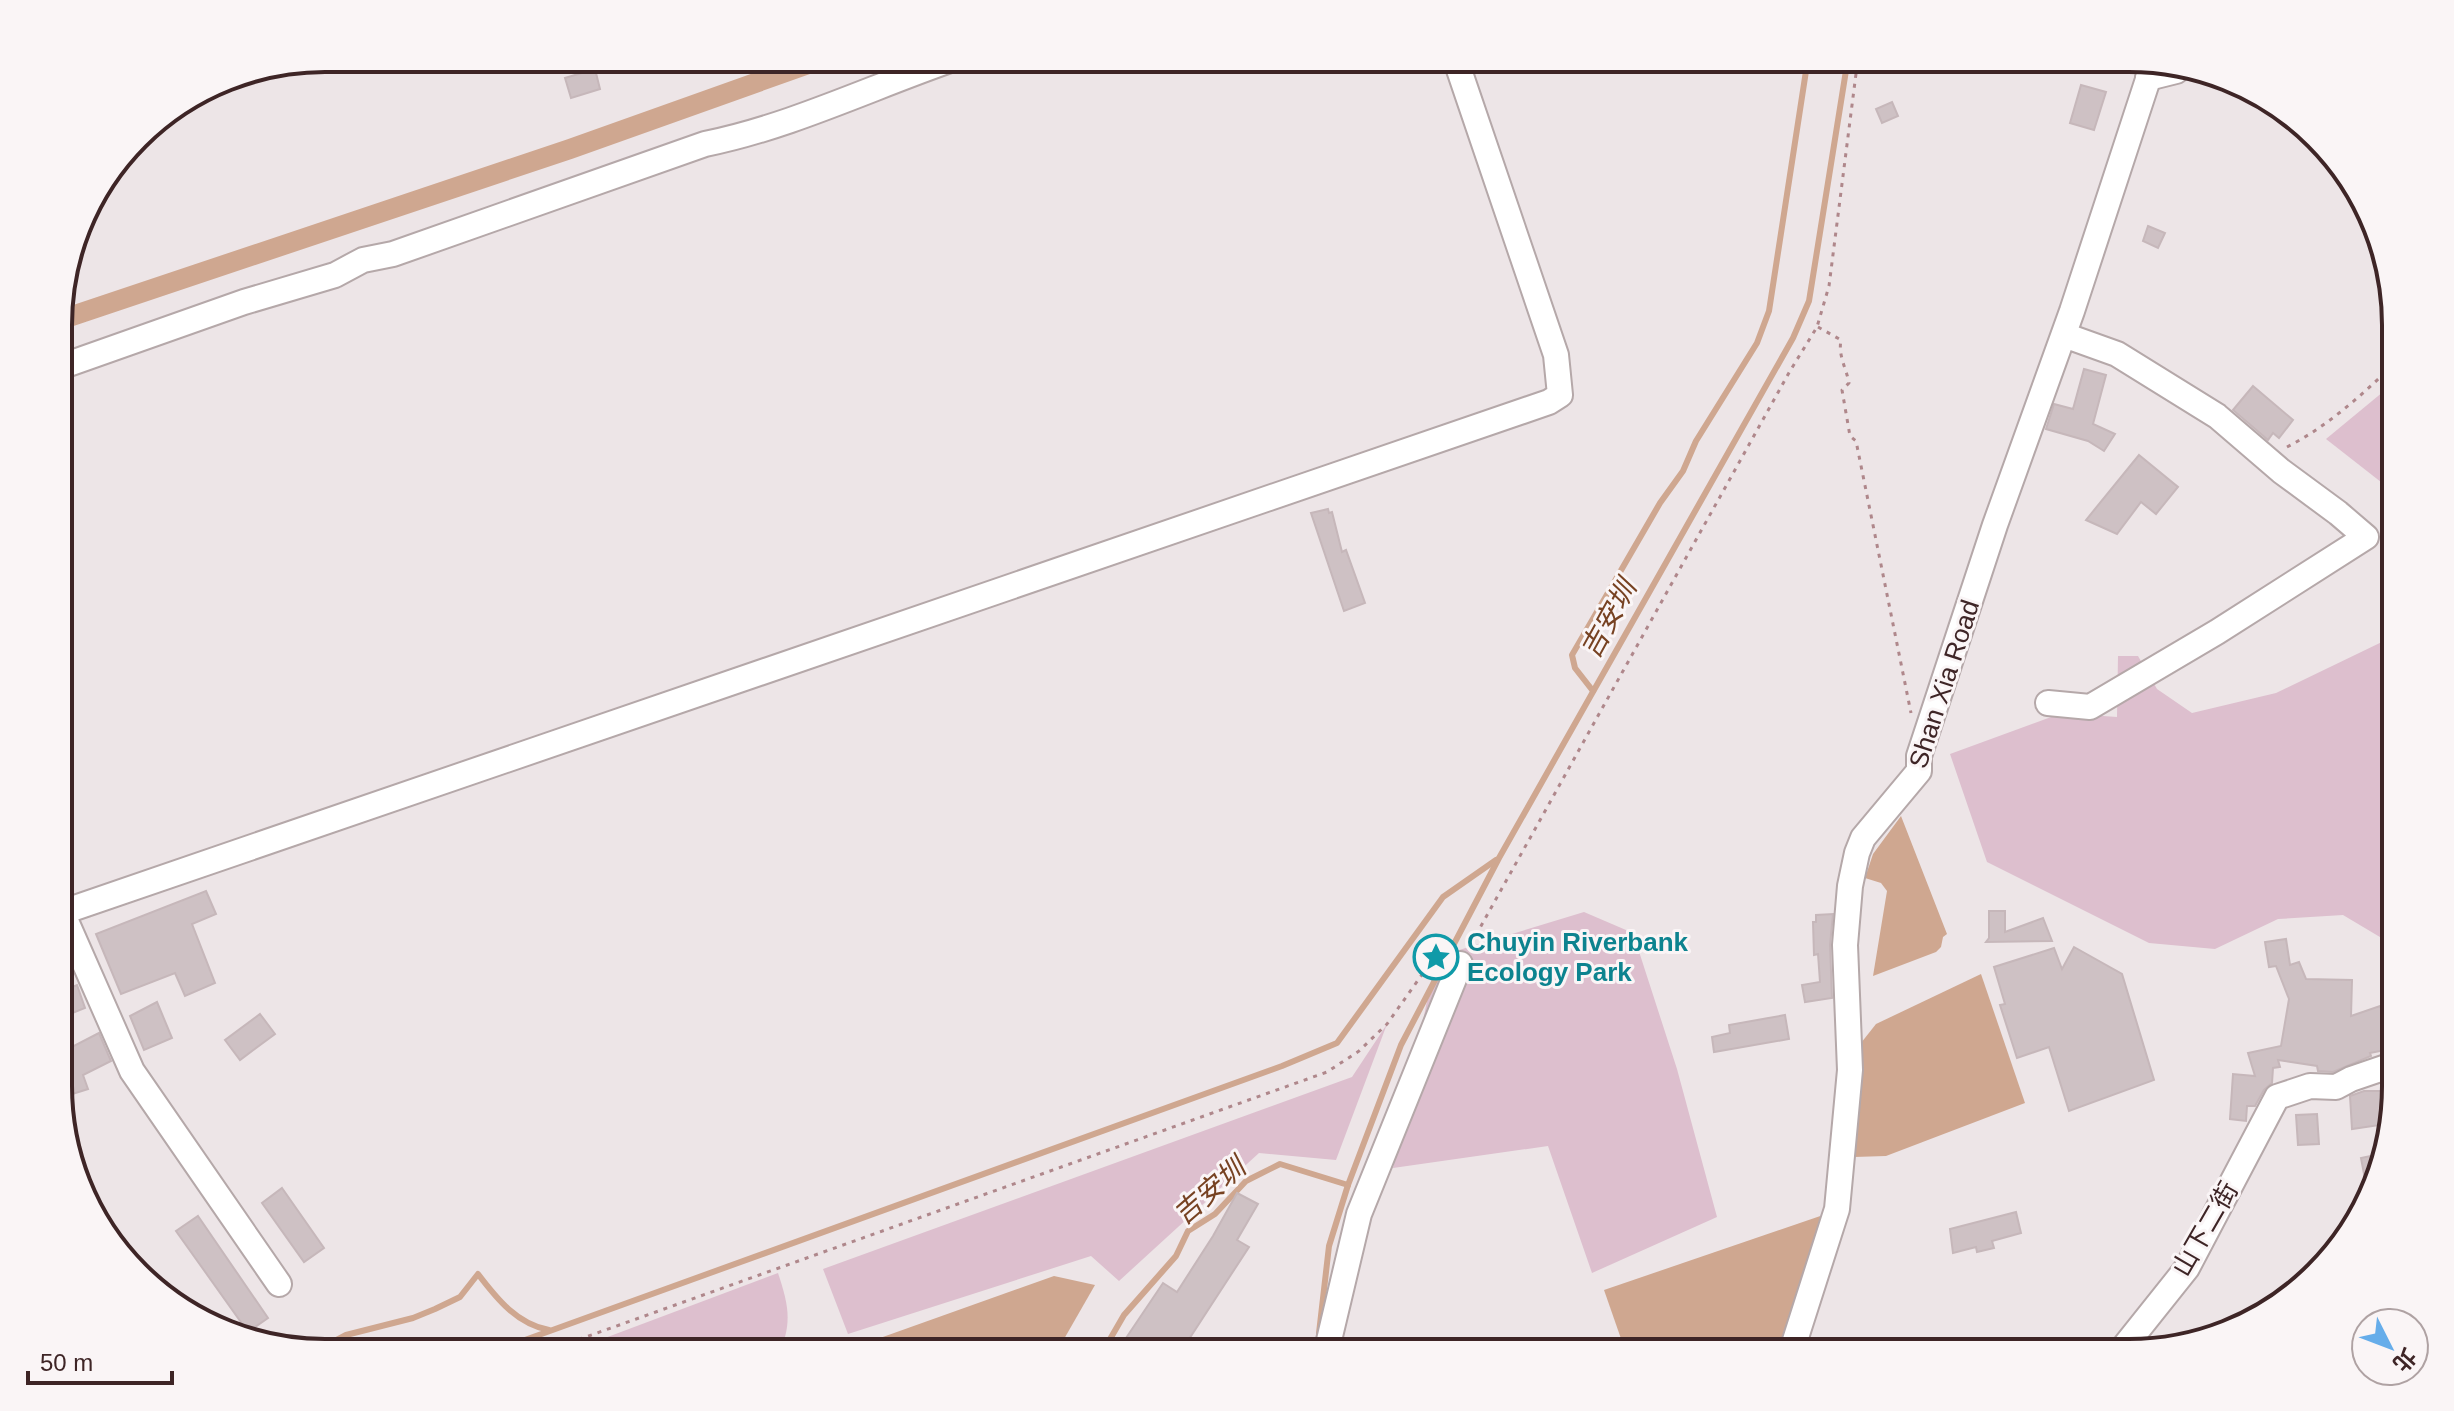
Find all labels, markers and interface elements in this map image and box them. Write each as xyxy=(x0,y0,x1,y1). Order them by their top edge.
water label: 吉安圳 xyxy=(1575,572,1644,663)
street label: Shan Xia Road xyxy=(1903,596,1985,772)
place label: Chuyin Riverbank Ecology Park xyxy=(1467,927,1689,987)
place icon: Chuyin Riverbank Ecology Park xyxy=(1412,933,1460,981)
water label: 吉安圳 xyxy=(1167,1150,1254,1231)
street label: 山下二街 xyxy=(2166,1176,2244,1282)
north arrow xyxy=(2350,1307,2430,1387)
scale bar xyxy=(28,1335,172,1385)
text: 北 xyxy=(2388,1344,2421,1377)
text: 50 m xyxy=(40,1349,93,1376)

